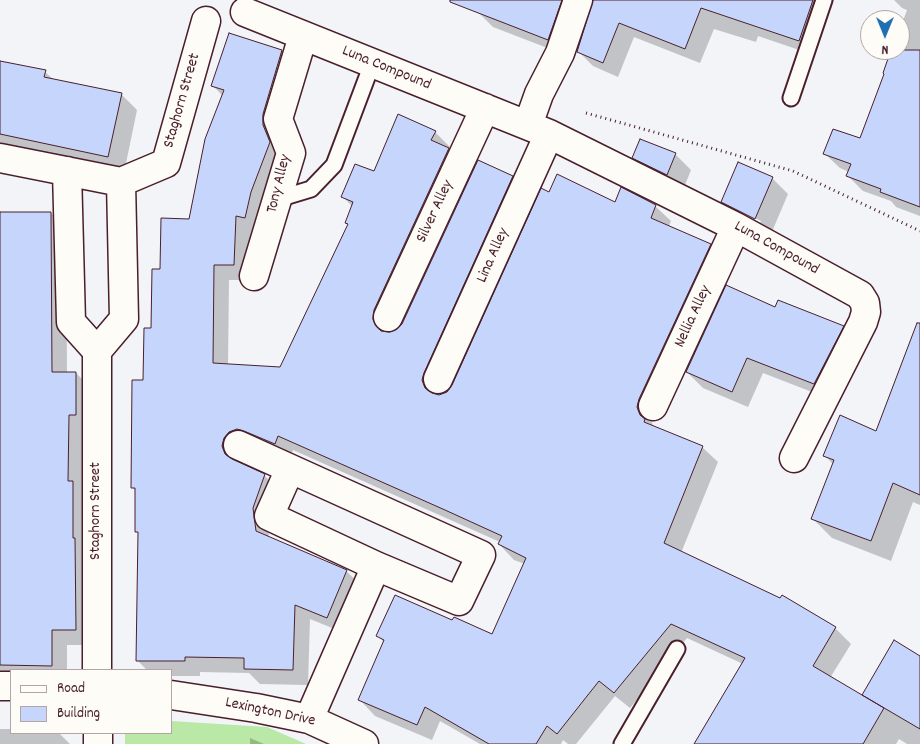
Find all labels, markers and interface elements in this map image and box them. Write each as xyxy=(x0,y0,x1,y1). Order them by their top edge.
north arrow xyxy=(860,10,910,60)
text: N xyxy=(882,39,888,59)
street label: Luna Compound xyxy=(339,42,433,96)
street label: Staghorn Street xyxy=(160,51,206,151)
street label: Tony Alley xyxy=(263,153,297,215)
street label: Silver Alley xyxy=(413,178,459,246)
street label: Luna Compound xyxy=(730,218,822,280)
street label: Lina Alley xyxy=(473,226,515,286)
street label: Nellia Alley xyxy=(671,283,717,351)
street label: Staghorn Street xyxy=(87,462,107,560)
legend xyxy=(10,669,172,734)
text: Road xyxy=(57,678,85,700)
street label: Lexington Drive xyxy=(223,694,317,732)
text: Building xyxy=(57,703,100,725)

